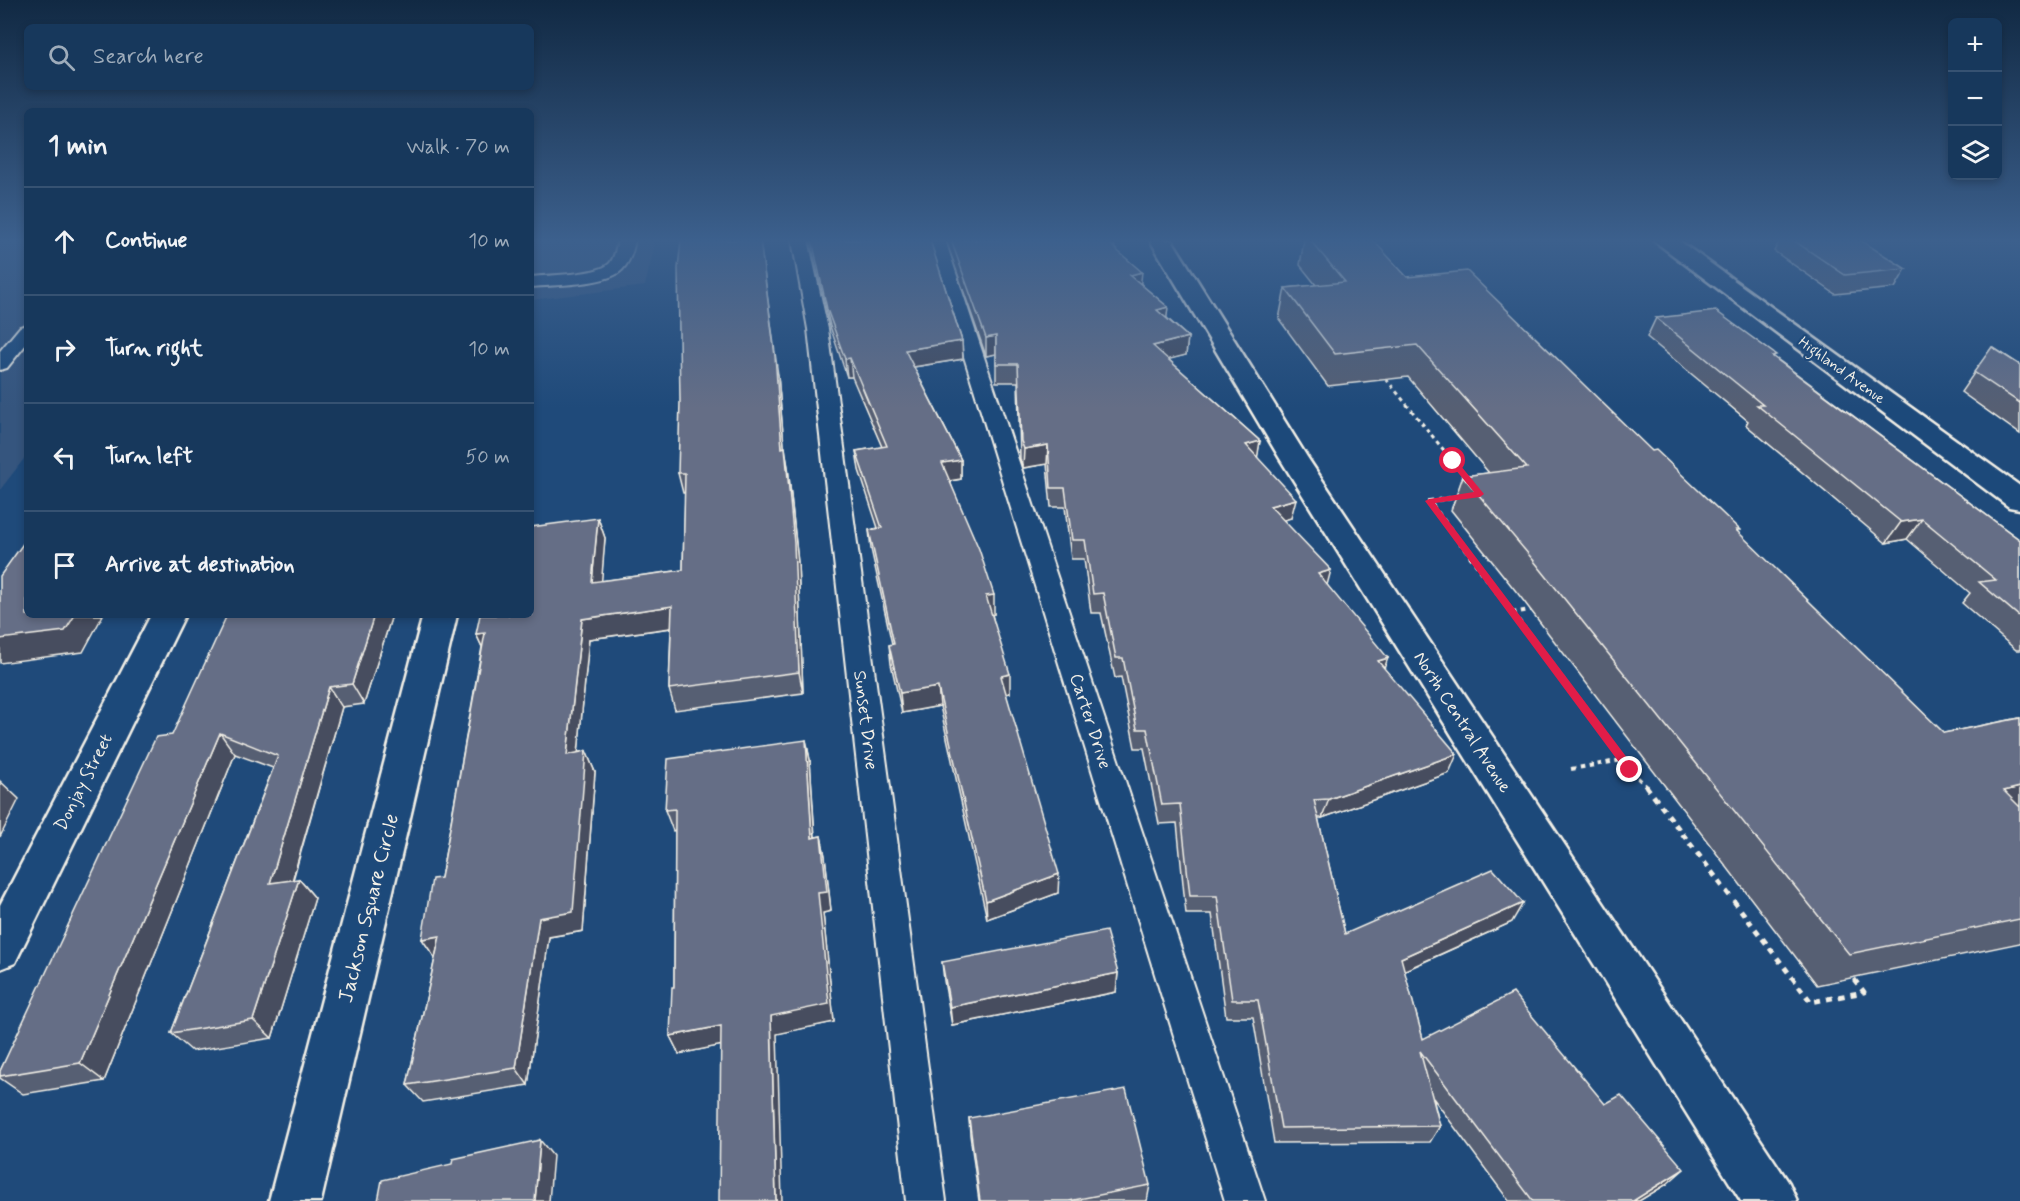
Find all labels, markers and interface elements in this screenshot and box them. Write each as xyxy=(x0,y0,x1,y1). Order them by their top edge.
map controls xyxy=(1948,18,2002,180)
button: + xyxy=(1948,18,2002,72)
search box xyxy=(24,24,534,90)
icon: search xyxy=(45,41,78,74)
text: Search here xyxy=(93,43,204,71)
button: − xyxy=(1948,72,2002,126)
button: layers xyxy=(1948,126,2002,180)
text: 1 min xyxy=(48,130,108,164)
text: Walk · 70 m xyxy=(407,134,510,161)
icon: ahead xyxy=(48,225,81,258)
text: Continue xyxy=(105,227,187,255)
text: 10 m xyxy=(468,228,510,255)
icon: right xyxy=(48,333,81,366)
street label: Highland Avenue xyxy=(1793,333,1889,410)
text: Turn right xyxy=(105,335,203,363)
text: 10 m xyxy=(468,336,510,363)
icon: left xyxy=(48,441,81,474)
text: Turn left xyxy=(105,443,193,471)
text: 50 m xyxy=(465,444,510,471)
route start xyxy=(1439,447,1465,473)
icon: arrive xyxy=(48,549,81,582)
text: Arrive at destination xyxy=(105,551,295,579)
street label: North Central Avenue xyxy=(1408,647,1517,798)
street label: Sunset Drive xyxy=(847,669,883,771)
street label: Carter Drive xyxy=(1063,670,1117,772)
street label: Donjay Street xyxy=(49,730,119,835)
route end xyxy=(1616,756,1642,782)
street label: Jackson Square Circle xyxy=(332,811,406,1006)

